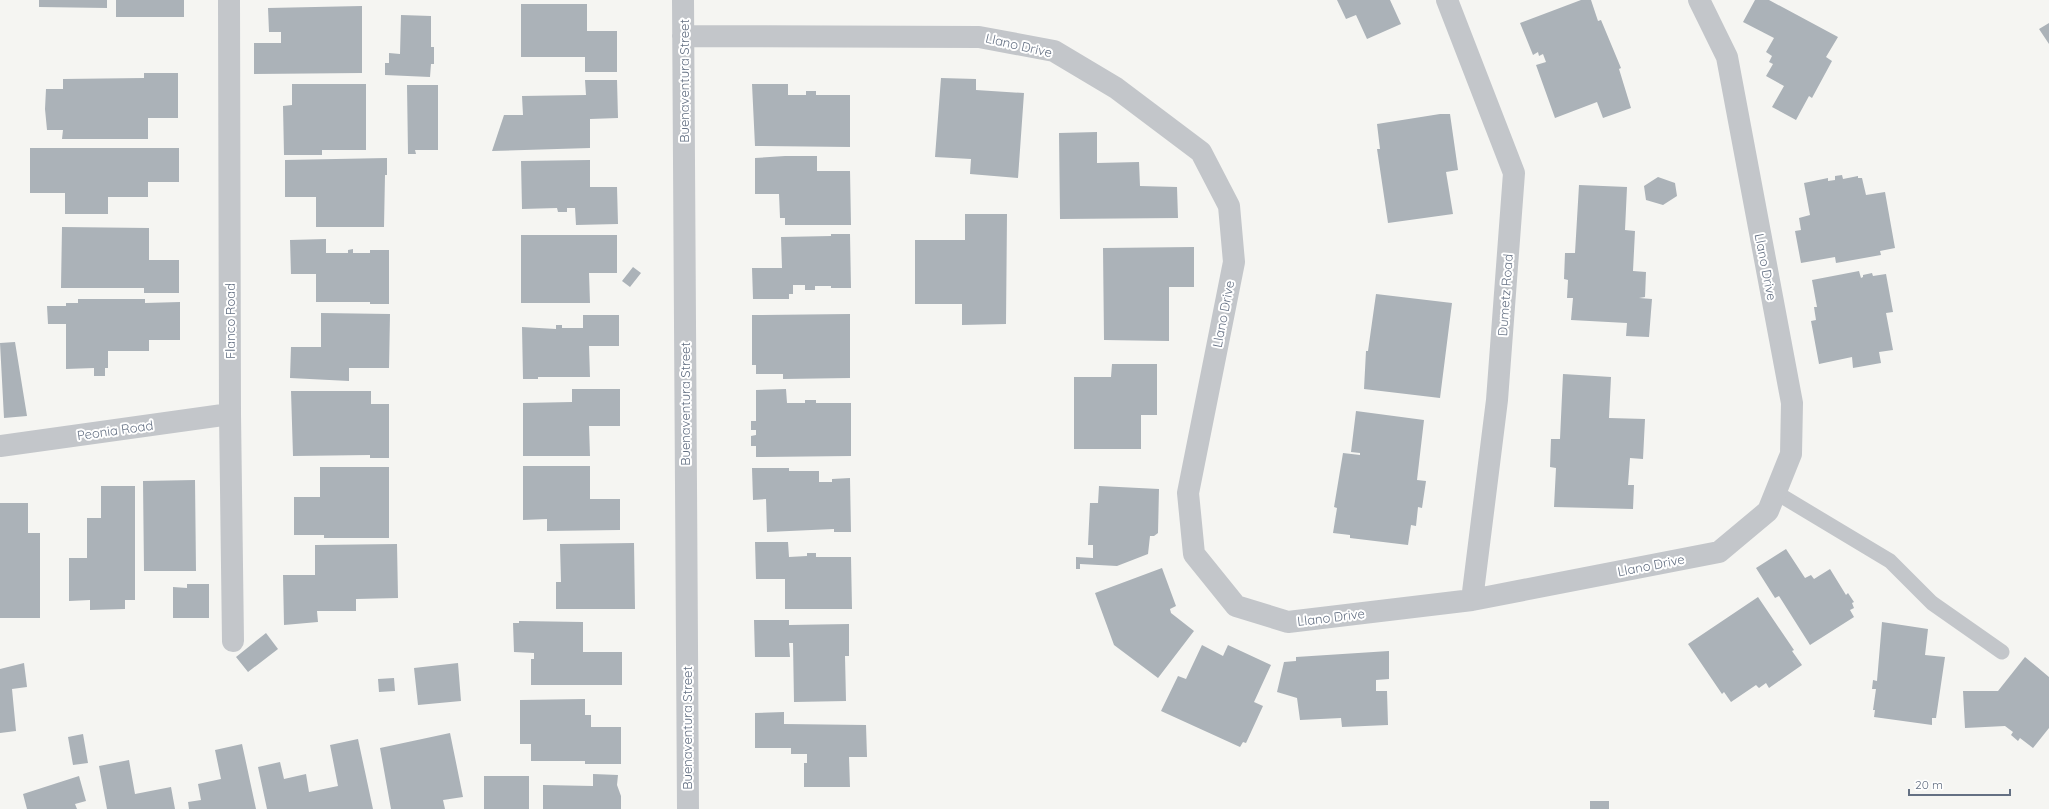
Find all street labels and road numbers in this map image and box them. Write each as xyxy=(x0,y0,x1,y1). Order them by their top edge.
street label: Buenaventura Street xyxy=(676,19,692,143)
street label: Llano Drive xyxy=(984,30,1054,60)
street label: Llano Drive xyxy=(1752,232,1780,302)
street label: Dumetz Road xyxy=(1494,253,1516,337)
street label: Llano Drive xyxy=(1209,279,1237,349)
street label: Flanco Road xyxy=(222,283,238,359)
street label: Buenaventura Street xyxy=(677,342,693,466)
street label: Peonia Road xyxy=(76,417,154,443)
street label: Llano Drive xyxy=(1616,551,1686,579)
street label: Llano Drive xyxy=(1296,605,1366,629)
street label: Buenaventura Street xyxy=(679,666,695,790)

